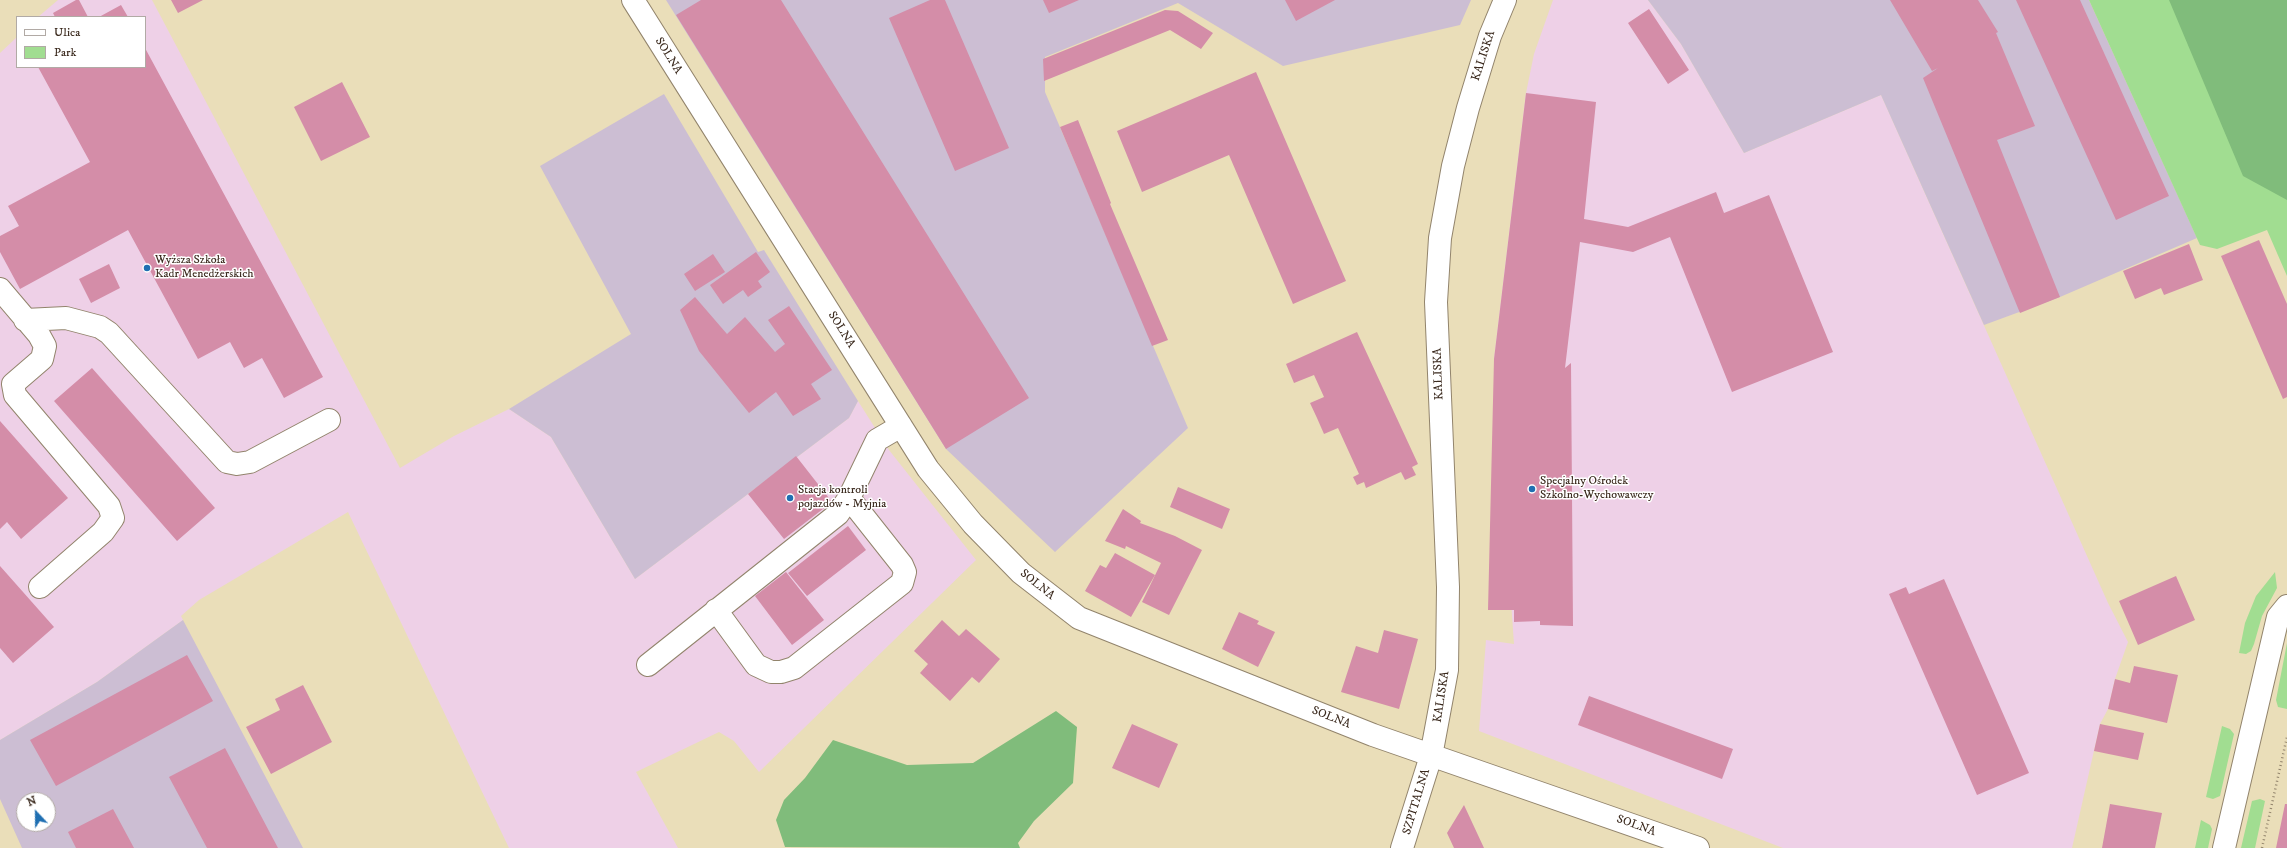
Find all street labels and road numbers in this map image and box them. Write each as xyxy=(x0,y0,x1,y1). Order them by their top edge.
street label: KALISKA xyxy=(1469,29,1499,83)
street label: SOLNA xyxy=(651,35,685,77)
street label: SOLNA xyxy=(824,309,858,351)
street label: KALISKA xyxy=(1431,348,1447,400)
street label: SOLNA xyxy=(1017,567,1057,603)
street label: KALISKA xyxy=(1431,670,1453,724)
street label: SOLNA xyxy=(1310,704,1352,732)
street label: SZPITALNA xyxy=(1400,767,1434,837)
street label: SOLNA xyxy=(1614,812,1658,840)

